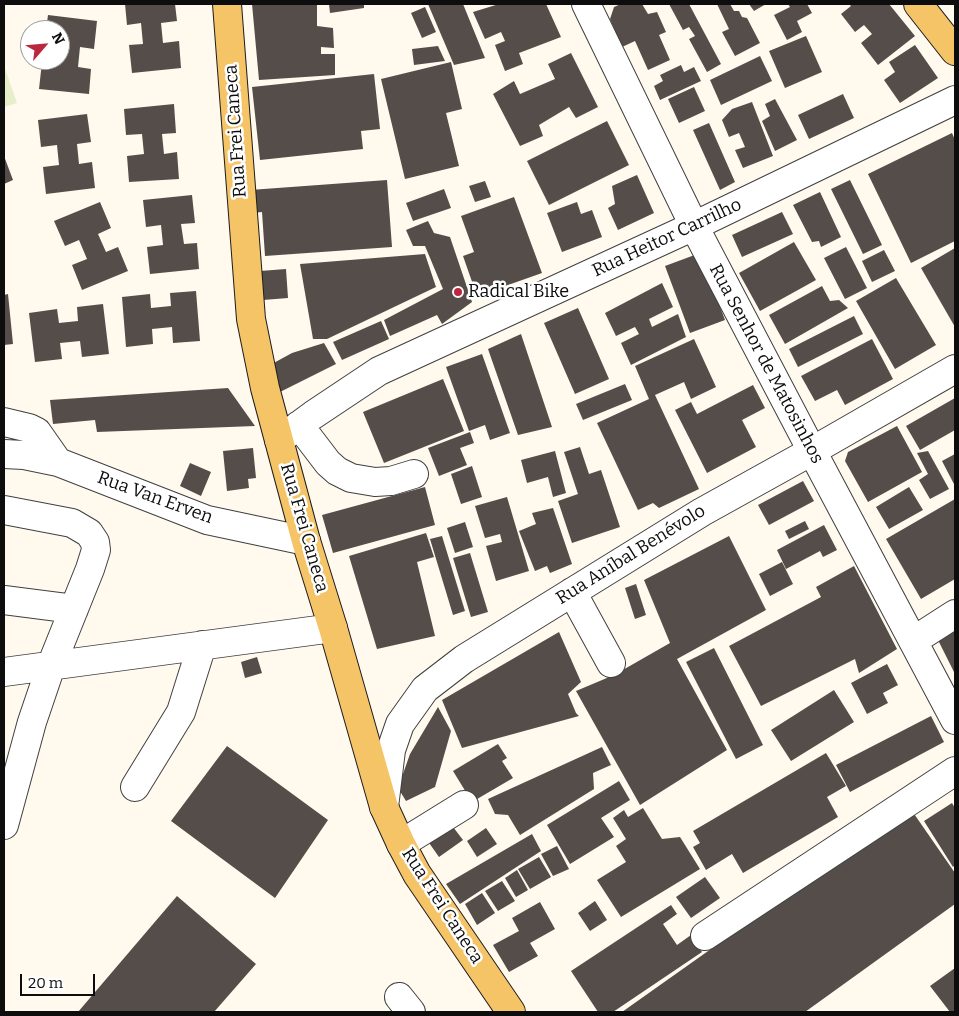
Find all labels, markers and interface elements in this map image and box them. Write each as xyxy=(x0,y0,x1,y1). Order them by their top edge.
north arrow xyxy=(20,20,70,70)
text: N xyxy=(48,30,68,47)
street label: Rua Frei Caneca xyxy=(221,64,251,198)
street label: Rua Heitor Carrilho xyxy=(589,194,745,282)
street label: Rua Senhor de Matosinhos xyxy=(704,261,828,467)
place label: Radical Bike xyxy=(468,281,569,303)
marker: Radical Bike xyxy=(452,286,464,298)
street label: Rua Frei Caneca xyxy=(275,461,333,595)
street label: Rua Van Erven xyxy=(94,467,216,529)
street label: Rua Aníbal Benévolo xyxy=(552,500,710,610)
street label: Rua Frei Caneca xyxy=(397,844,487,968)
scale bar xyxy=(22,964,98,996)
text: 20 m xyxy=(28,974,63,992)

